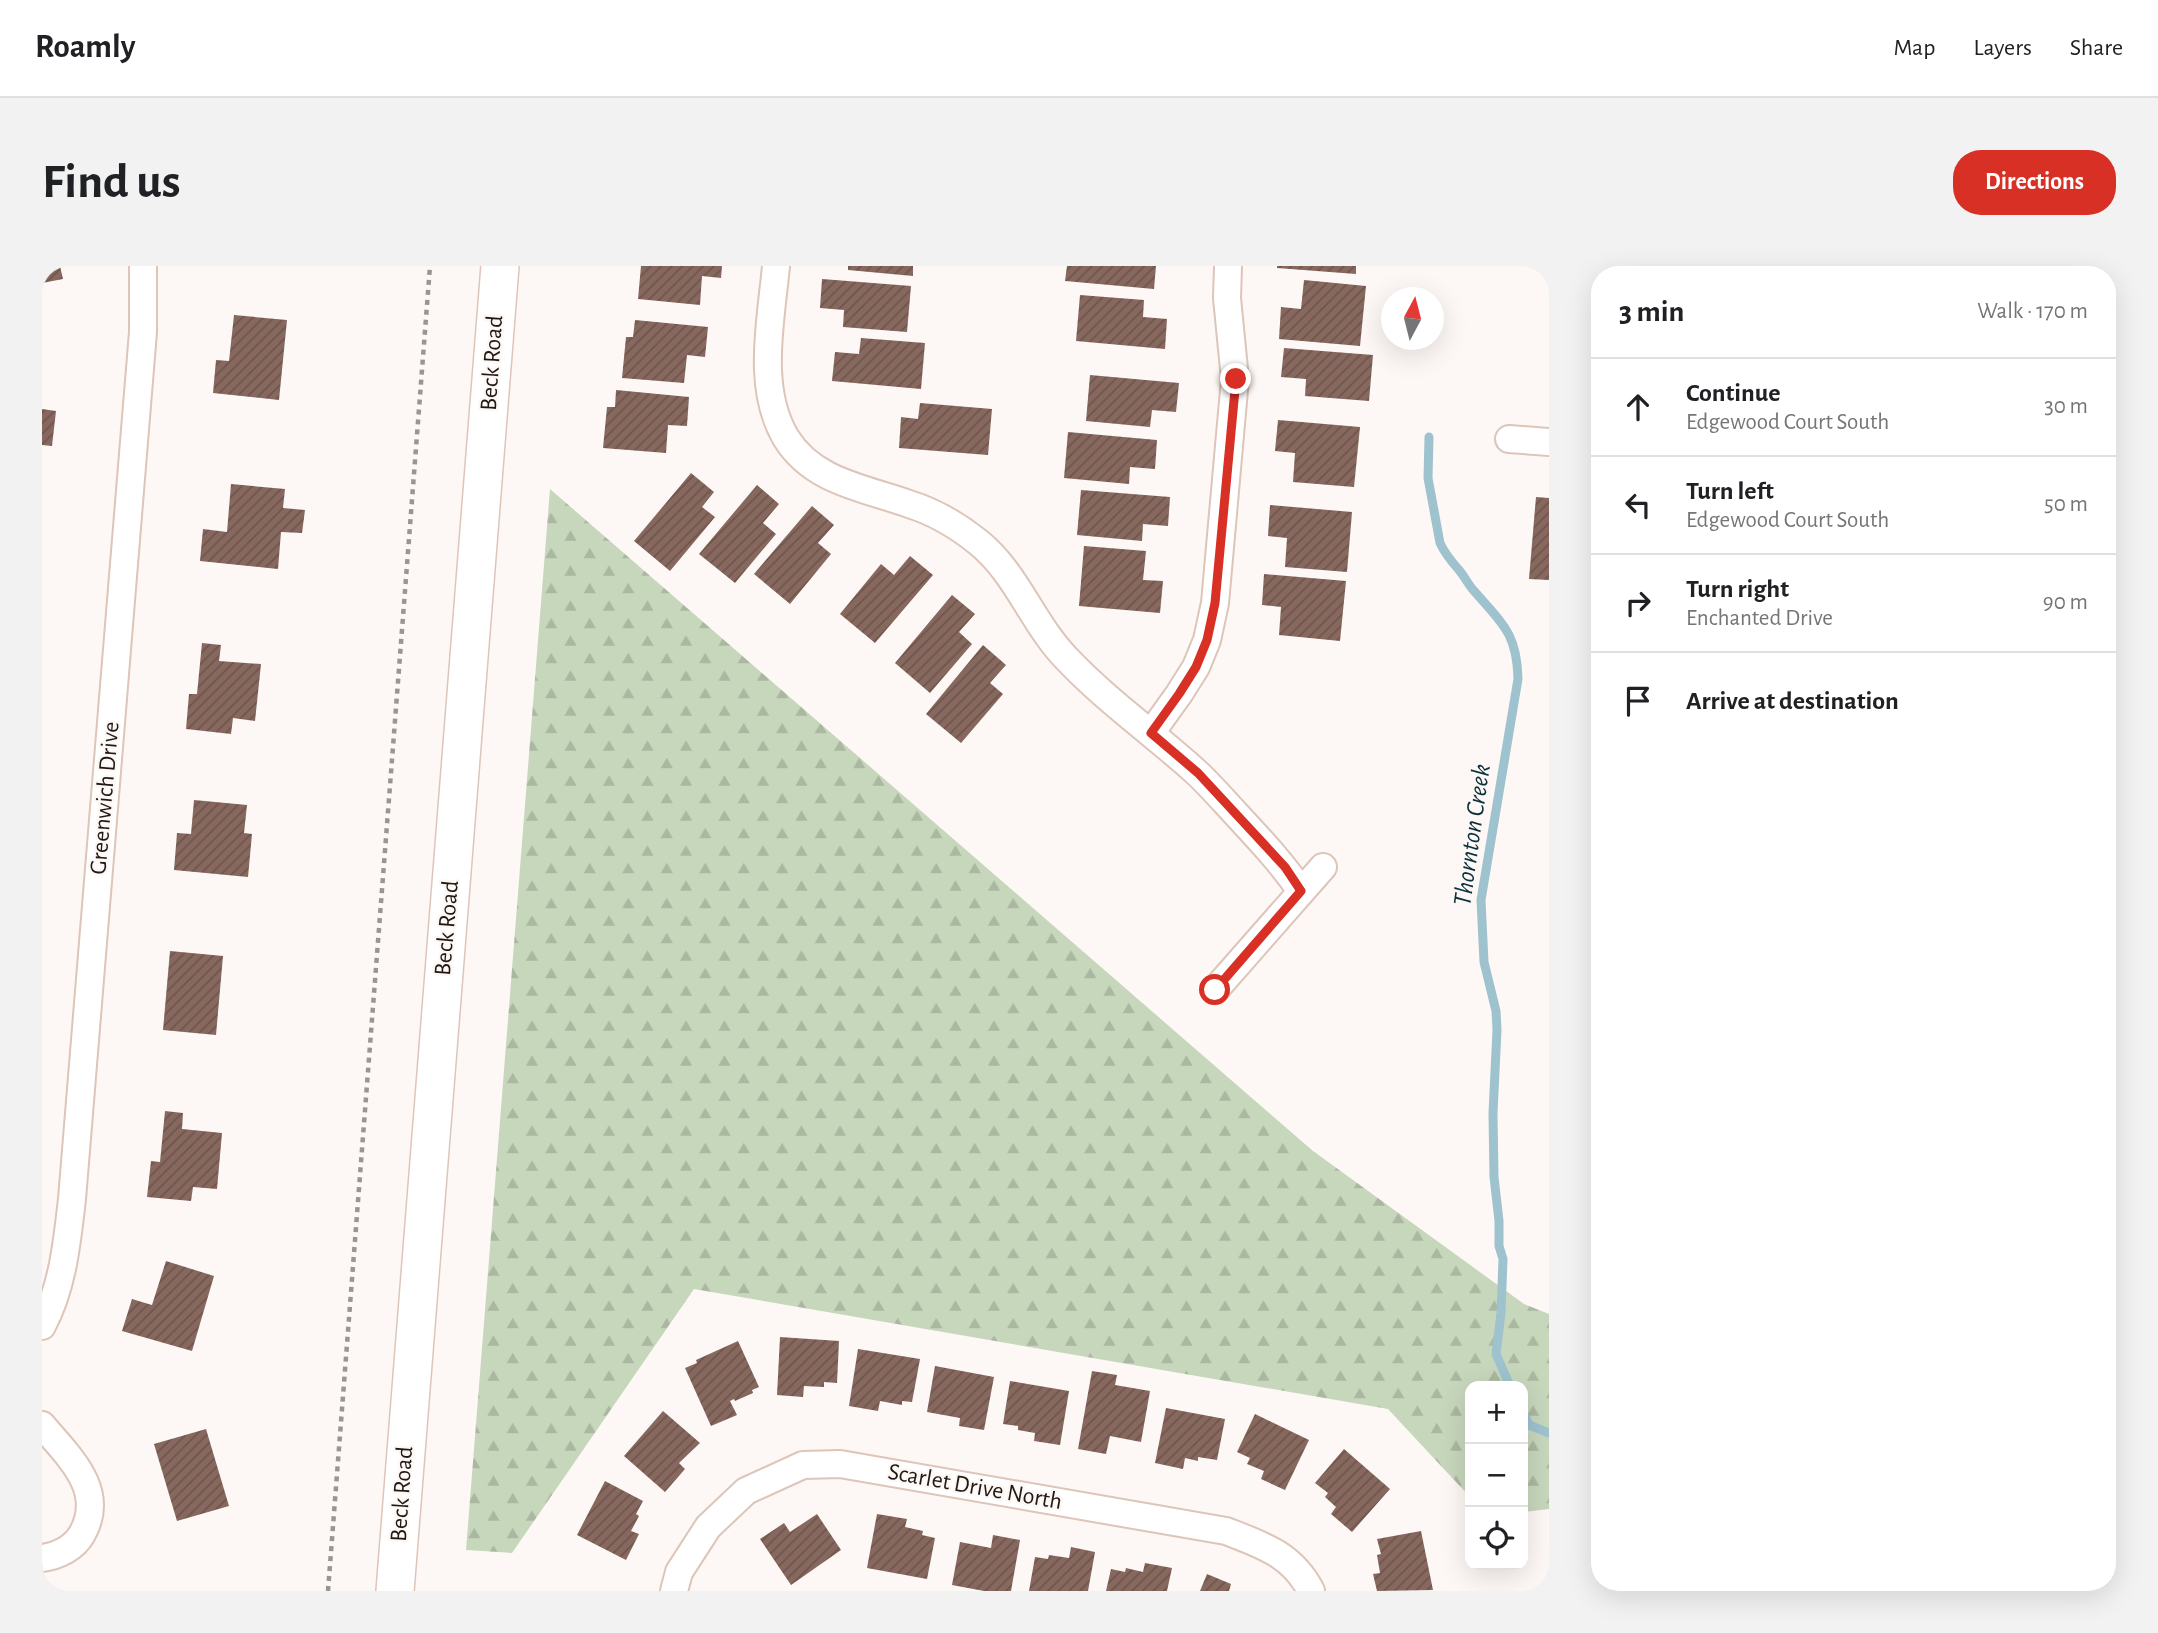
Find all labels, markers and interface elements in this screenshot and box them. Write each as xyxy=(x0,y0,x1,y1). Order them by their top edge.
text: Roamly xyxy=(35,31,135,64)
text: Map xyxy=(1893,36,1935,60)
text: Layers xyxy=(1973,36,2032,60)
text: Share xyxy=(2070,36,2123,60)
button: Directions xyxy=(1953,150,2116,215)
text: Find us xyxy=(42,158,181,207)
north arrow xyxy=(1381,287,1444,350)
text: 3 min xyxy=(1619,297,1684,327)
text: Walk · 170 m xyxy=(1977,300,2088,323)
street label: Beck Road xyxy=(477,314,507,412)
route end xyxy=(1220,363,1251,394)
text: Continue xyxy=(1686,380,1781,406)
icon: ahead xyxy=(1619,388,1657,426)
text: 30 m xyxy=(2044,395,2088,418)
text: Edgewood Court South xyxy=(1686,411,1889,434)
text: Turn left xyxy=(1686,478,1774,504)
icon: left xyxy=(1619,486,1657,524)
text: 50 m xyxy=(2044,493,2088,516)
text: Edgewood Court South xyxy=(1686,509,1889,532)
text: Turn right xyxy=(1686,576,1789,602)
icon: right xyxy=(1619,584,1657,622)
text: 90 m xyxy=(2043,591,2088,614)
text: Enchanted Drive xyxy=(1686,607,1833,630)
icon: arrive xyxy=(1619,682,1657,720)
text: Arrive at destination xyxy=(1686,688,1899,714)
street label: Greenwich Drive xyxy=(86,721,124,875)
water label: Thornton Creek xyxy=(1449,762,1495,908)
street label: Beck Road xyxy=(431,879,463,977)
route start xyxy=(1199,974,1230,1005)
map controls xyxy=(1465,1381,1528,1570)
button: + xyxy=(1465,1381,1528,1444)
button: − xyxy=(1465,1444,1528,1507)
street label: Beck Road xyxy=(387,1445,417,1543)
street label: Scarlet Drive North xyxy=(886,1460,1064,1514)
button: locate xyxy=(1465,1507,1528,1570)

